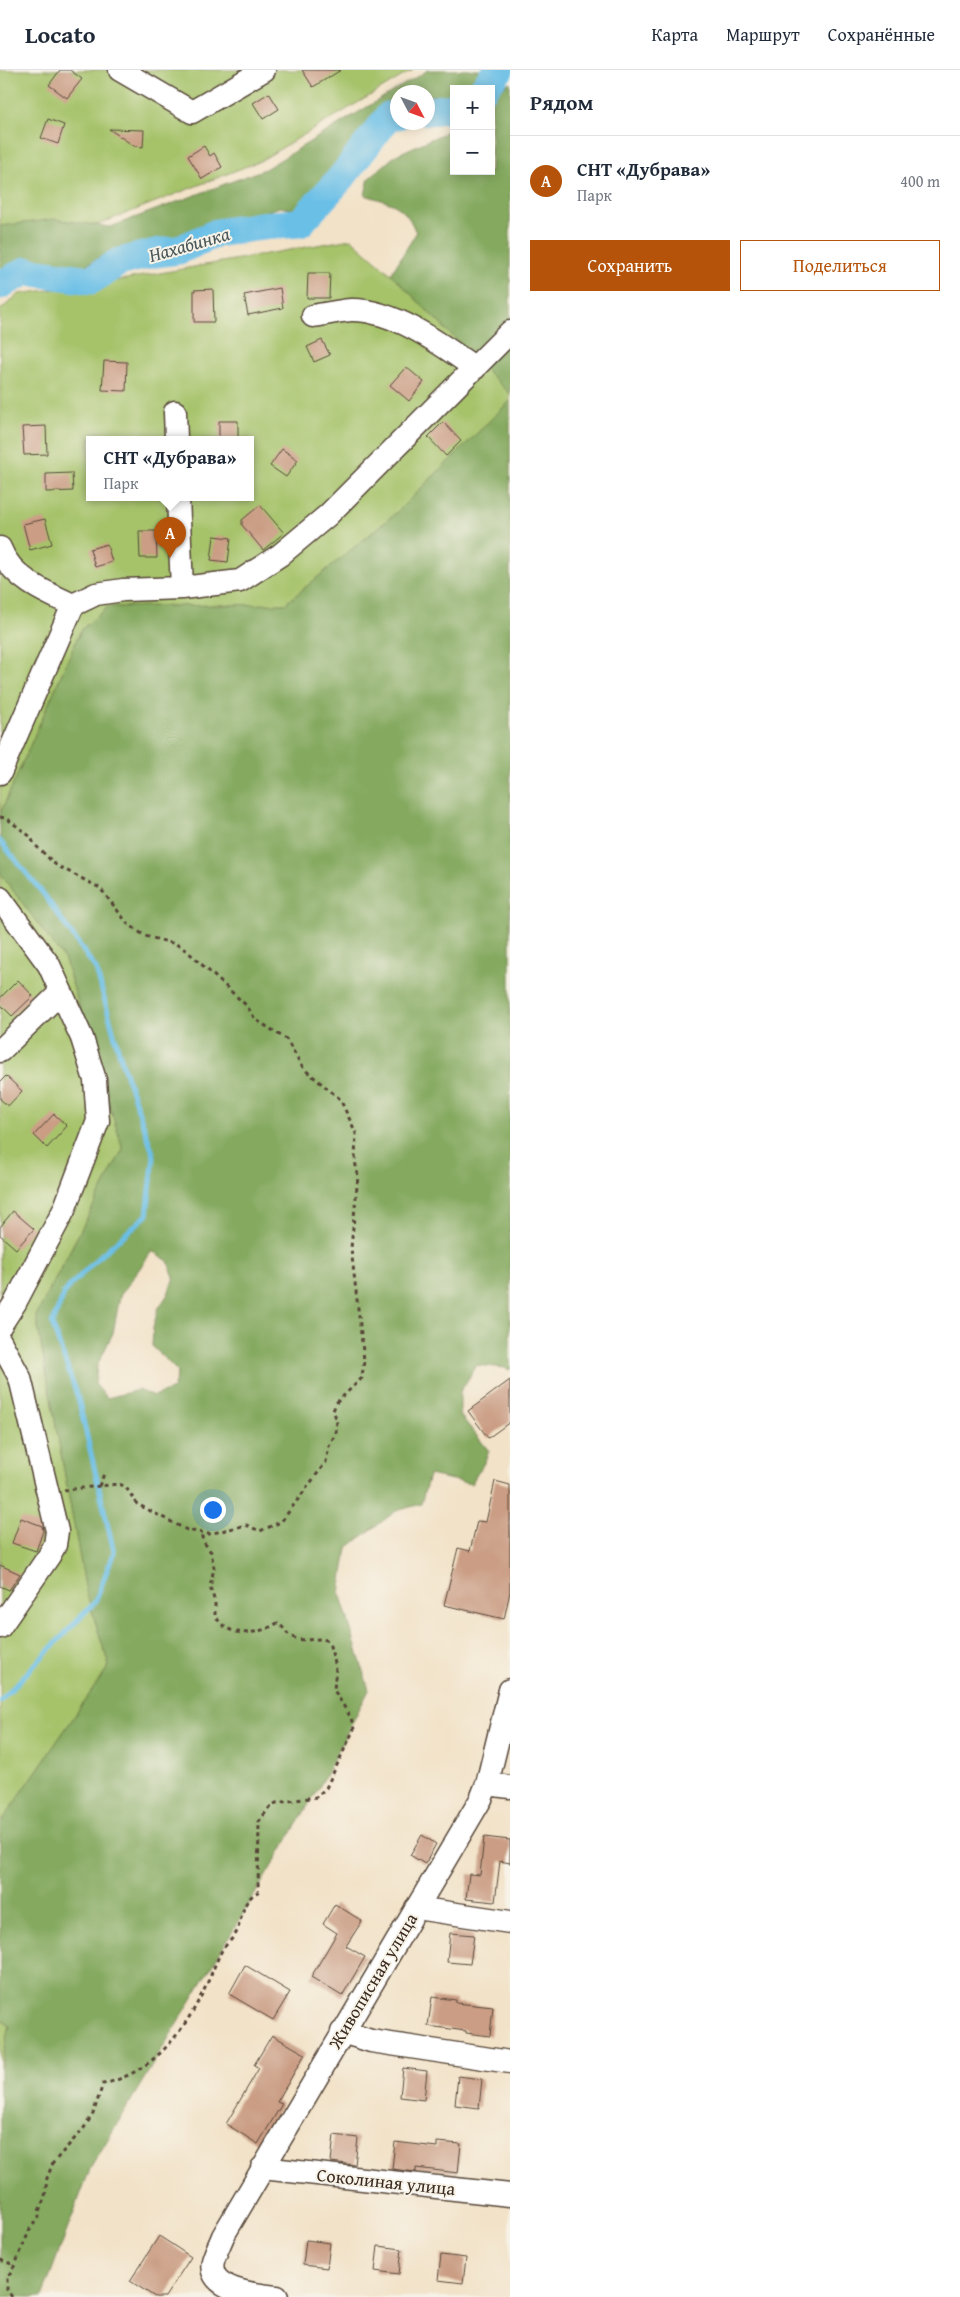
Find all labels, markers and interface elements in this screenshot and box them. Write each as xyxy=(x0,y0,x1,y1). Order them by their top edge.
text: Locato xyxy=(25,17,96,52)
text: Карта xyxy=(652,21,698,48)
text: Маршрут xyxy=(726,21,800,48)
text: Сохранённые xyxy=(828,21,935,48)
north arrow xyxy=(390,85,435,130)
map controls xyxy=(450,85,495,175)
button: + xyxy=(450,85,495,130)
text: Рядом xyxy=(530,87,593,118)
button: − xyxy=(450,130,495,175)
text: СНТ «Дубрава» xyxy=(577,155,710,183)
text: A xyxy=(541,169,551,193)
text: 400 m xyxy=(900,169,940,193)
text: Парк xyxy=(577,183,612,207)
water label: Нахабинка xyxy=(145,219,233,269)
button: Сохранить xyxy=(530,240,730,291)
button: Поделиться xyxy=(740,240,940,291)
popup xyxy=(86,436,254,501)
text: СНТ «Дубрава» xyxy=(103,443,237,471)
text: Парк xyxy=(103,471,138,495)
pin: A xyxy=(154,517,186,558)
your location xyxy=(200,1497,226,1523)
street label: Живописная улица xyxy=(321,1907,424,2055)
street label: Соколиная улица xyxy=(316,2161,457,2202)

